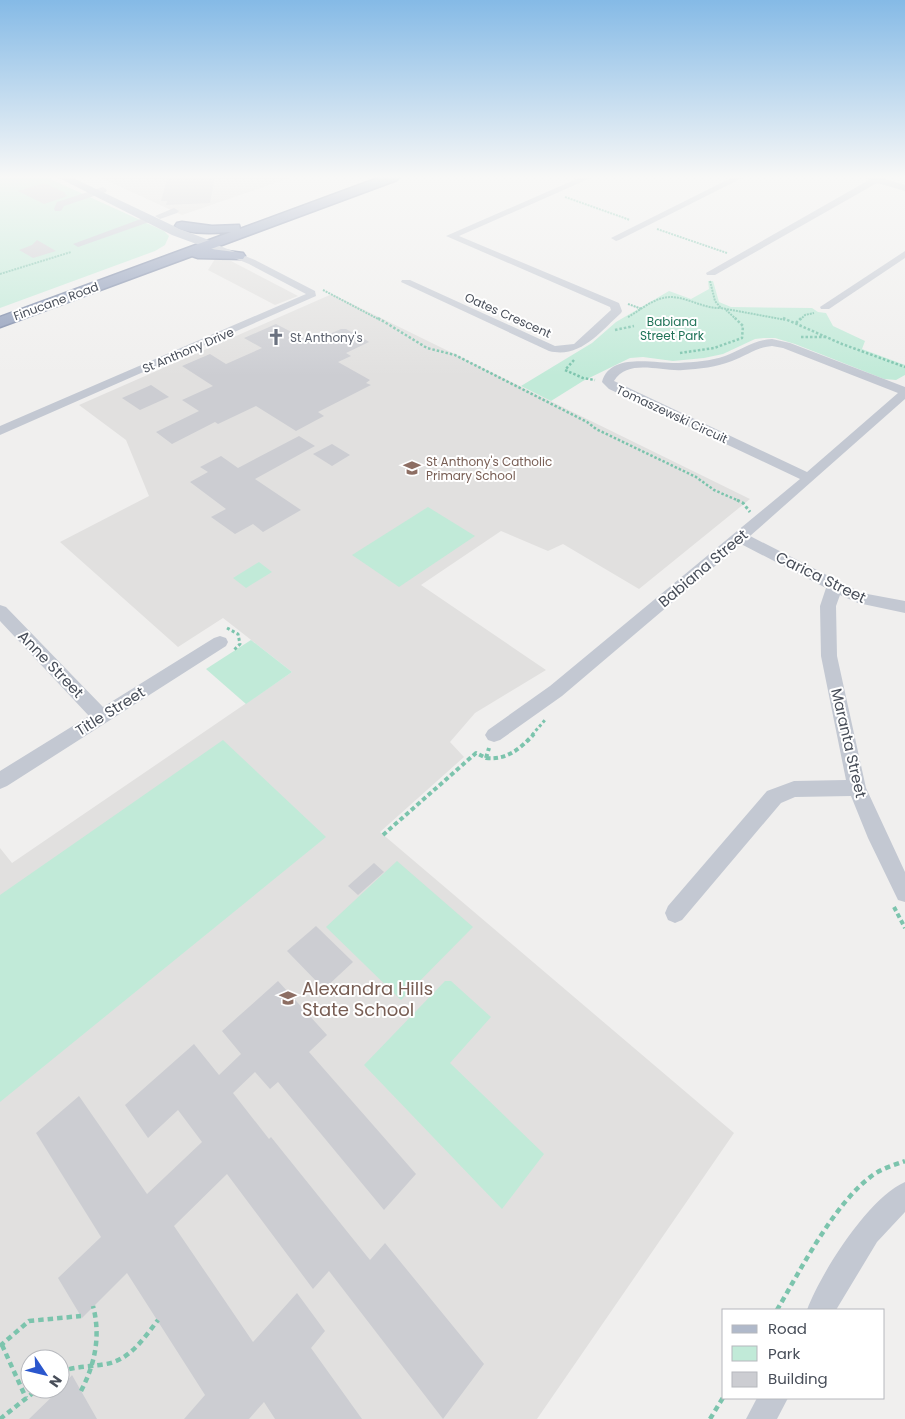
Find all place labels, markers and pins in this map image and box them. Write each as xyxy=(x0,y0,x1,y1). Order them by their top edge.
church icon: St Anthony's xyxy=(266,327,286,347)
place label: St Anthony's xyxy=(290,329,363,346)
place label: St Anthony's Catholic Primary School xyxy=(426,453,552,484)
school or university icon: St Anthony's Catholic Primary School xyxy=(402,458,422,478)
place label: Alexandra Hills State School xyxy=(302,976,433,1022)
school or university icon: Alexandra Hills State School xyxy=(278,988,298,1008)

